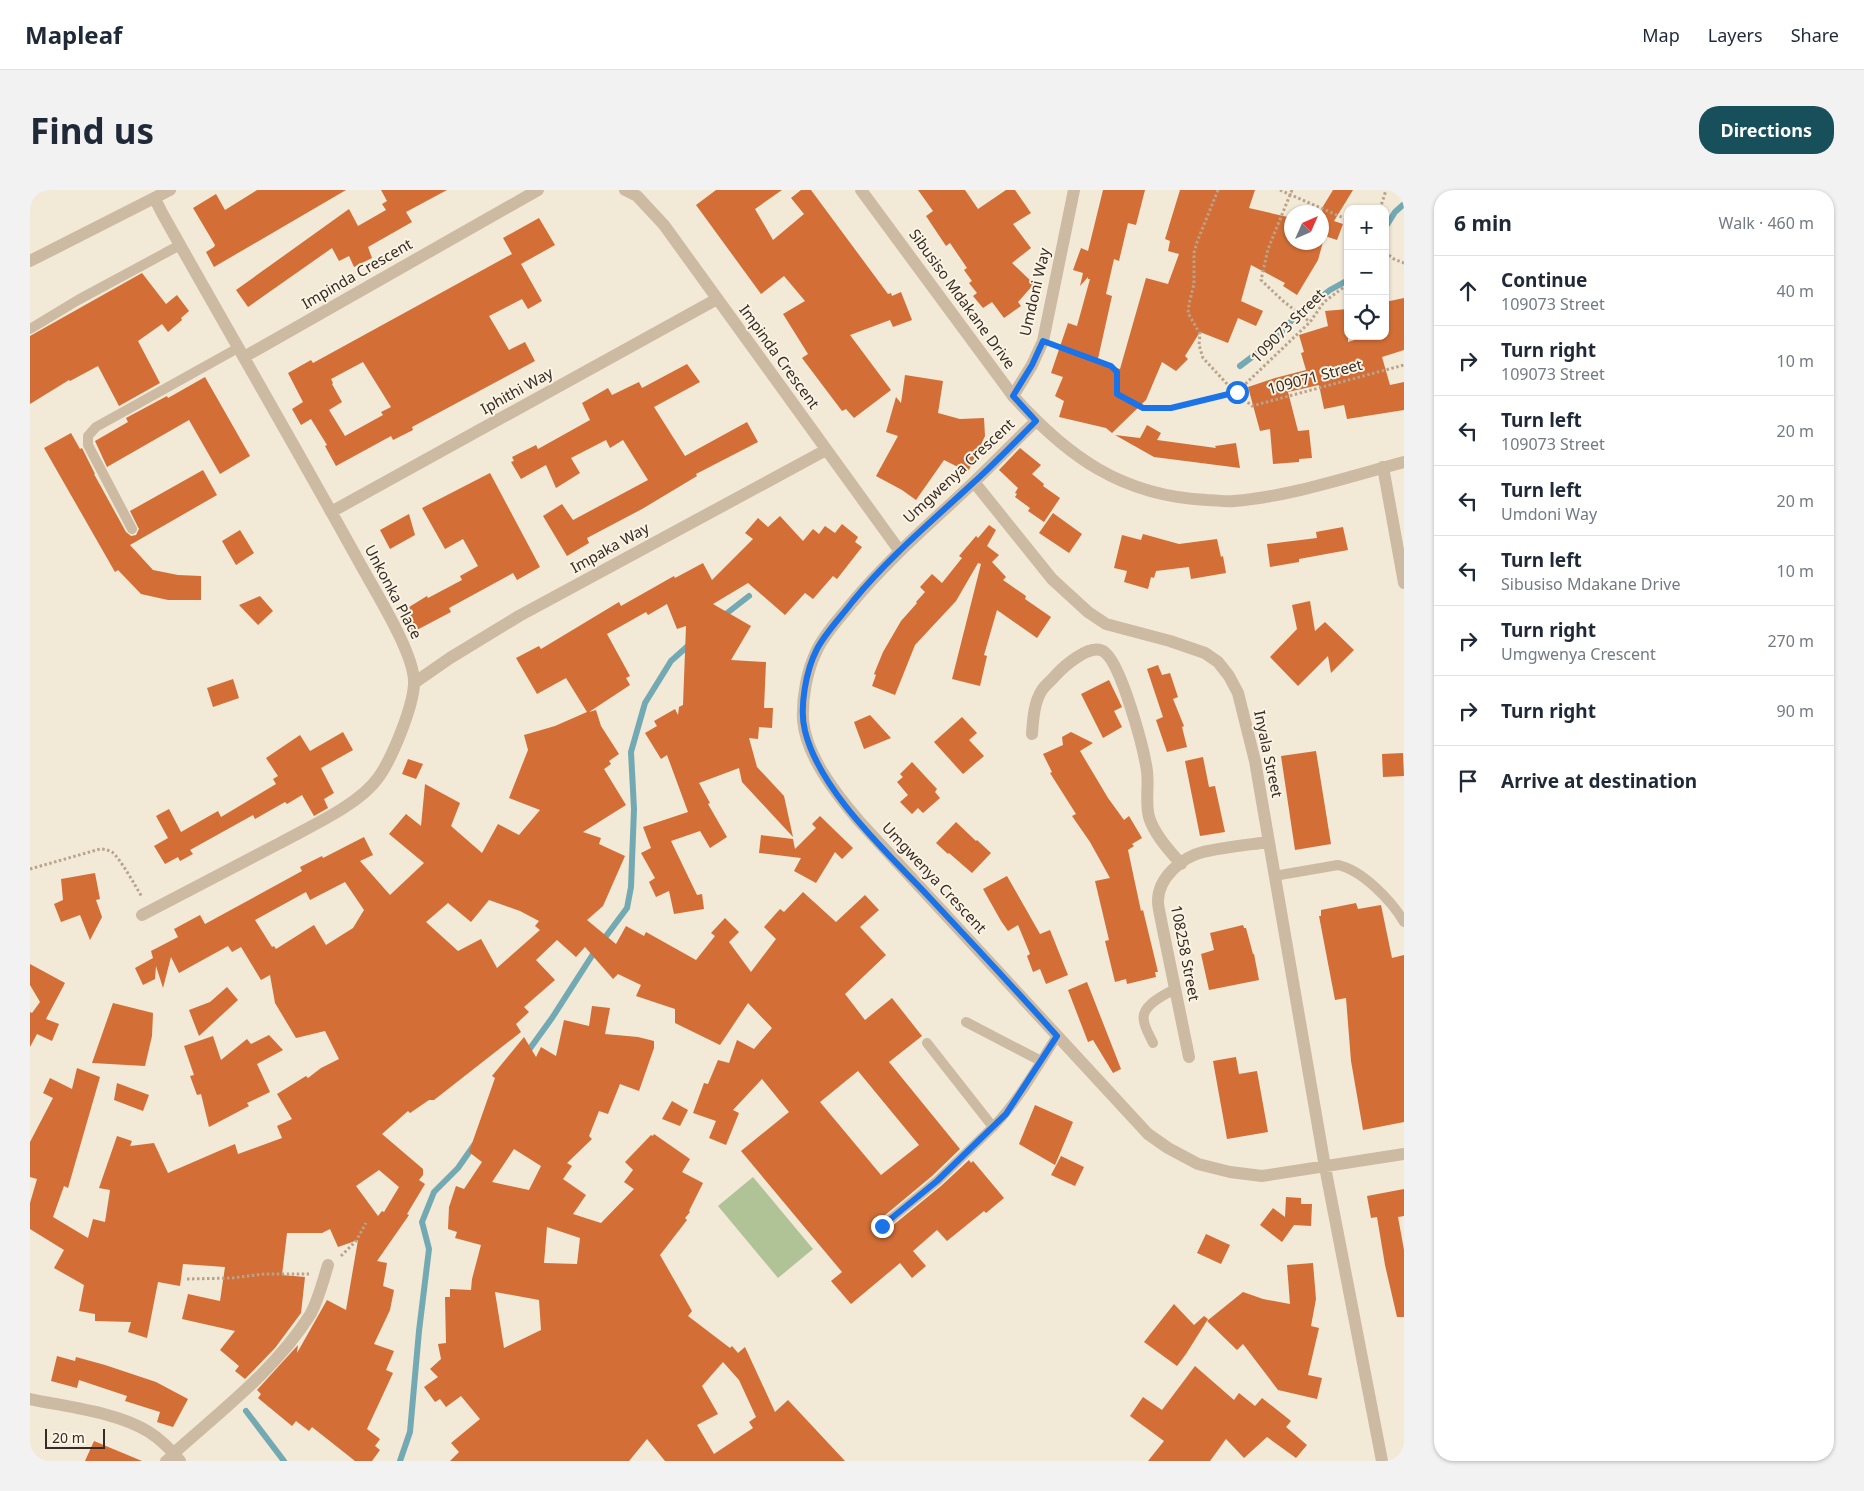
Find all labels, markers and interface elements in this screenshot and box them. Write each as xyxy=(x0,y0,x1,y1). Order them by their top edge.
text: Mapleaf xyxy=(25,18,122,51)
text: Map xyxy=(1642,23,1680,47)
text: Layers xyxy=(1708,23,1763,47)
text: Share xyxy=(1791,23,1839,47)
button: Directions xyxy=(1699,106,1834,154)
text: Find us xyxy=(30,107,154,154)
north arrow xyxy=(1284,205,1329,250)
map controls xyxy=(1344,205,1389,340)
button: + xyxy=(1344,205,1389,250)
text: 6 min xyxy=(1454,209,1512,237)
text: Walk · 460 m xyxy=(1719,212,1814,234)
street label: Sibusiso Mdakane Drive xyxy=(905,224,1020,372)
street label: Impinda Crescent xyxy=(298,233,416,313)
street label: Umdoni Way xyxy=(1014,245,1054,338)
button: − xyxy=(1344,250,1389,295)
text: Continue xyxy=(1501,267,1587,293)
icon: ahead xyxy=(1454,277,1482,305)
text: 40 m xyxy=(1777,280,1814,302)
street label: 109073 Street xyxy=(1246,283,1329,367)
text: 109073 Street xyxy=(1501,293,1605,315)
button: locate xyxy=(1344,295,1389,340)
street label: Impinda Crescent xyxy=(735,300,825,413)
text: Turn right xyxy=(1501,337,1596,363)
icon: right xyxy=(1454,347,1482,375)
text: 10 m xyxy=(1777,350,1814,372)
street label: 109071 Street xyxy=(1265,354,1365,398)
street label: Iphithi Way xyxy=(477,362,556,418)
text: 109073 Street xyxy=(1501,363,1605,385)
route start xyxy=(1226,381,1249,404)
text: Turn left xyxy=(1501,407,1582,433)
street label: Umgwenya Crescent xyxy=(898,413,1019,527)
icon: left xyxy=(1454,417,1482,445)
text: 20 m xyxy=(1777,420,1814,442)
text: 109073 Street xyxy=(1501,433,1605,455)
text: Turn left xyxy=(1501,477,1582,503)
icon: left xyxy=(1454,487,1482,515)
text: 20 m xyxy=(1777,490,1814,512)
text: Umdoni Way xyxy=(1501,503,1597,525)
street label: Impaka Way xyxy=(567,517,653,577)
street label: Unkonka Place xyxy=(361,541,427,642)
text: Turn left xyxy=(1501,547,1582,573)
icon: left xyxy=(1454,557,1482,585)
text: 10 m xyxy=(1777,560,1814,582)
text: Sibusiso Mdakane Drive xyxy=(1501,573,1680,595)
text: Turn right xyxy=(1501,617,1596,643)
icon: right xyxy=(1454,627,1482,655)
text: 270 m xyxy=(1767,630,1814,652)
text: Umgwenya Crescent xyxy=(1501,643,1656,665)
icon: right xyxy=(1454,697,1482,725)
text: Turn right xyxy=(1501,698,1596,724)
text: 90 m xyxy=(1777,700,1814,722)
street label: Inyala Street xyxy=(1250,708,1288,800)
icon: arrive xyxy=(1454,767,1482,795)
text: Arrive at destination xyxy=(1501,768,1697,794)
street label: Umgwenya Crescent xyxy=(878,817,992,938)
street label: 108258 Street xyxy=(1167,903,1205,1003)
route end xyxy=(871,1215,894,1238)
scale bar xyxy=(45,1426,105,1449)
text: 20 m xyxy=(52,1428,85,1447)

